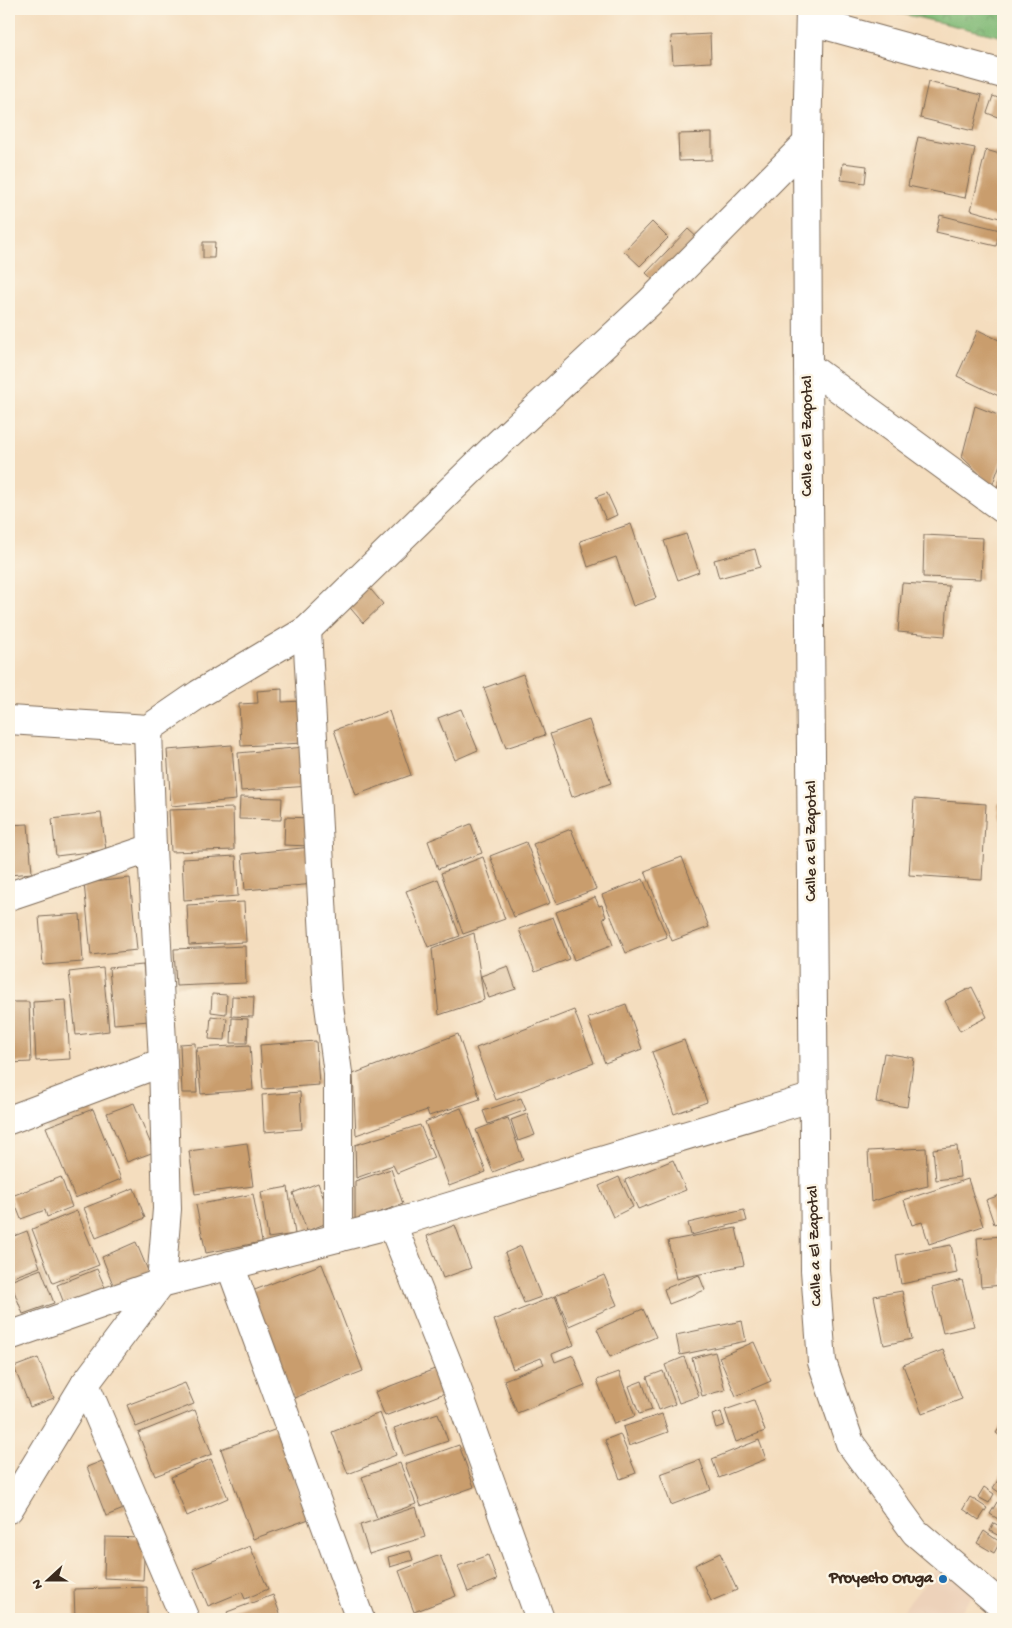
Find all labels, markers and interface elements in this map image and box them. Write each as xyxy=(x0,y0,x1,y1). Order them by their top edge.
street label: Calle a El Zapotal xyxy=(799,376,818,496)
street label: Calle a El Zapotal xyxy=(803,781,822,901)
street label: Calle a El Zapotal xyxy=(804,1185,828,1307)
north arrow xyxy=(22,1556,72,1606)
place label: Proyecto Oruga xyxy=(828,1570,934,1589)
marker: Proyecto Oruga xyxy=(937,1573,949,1585)
text: N xyxy=(29,1576,48,1591)

